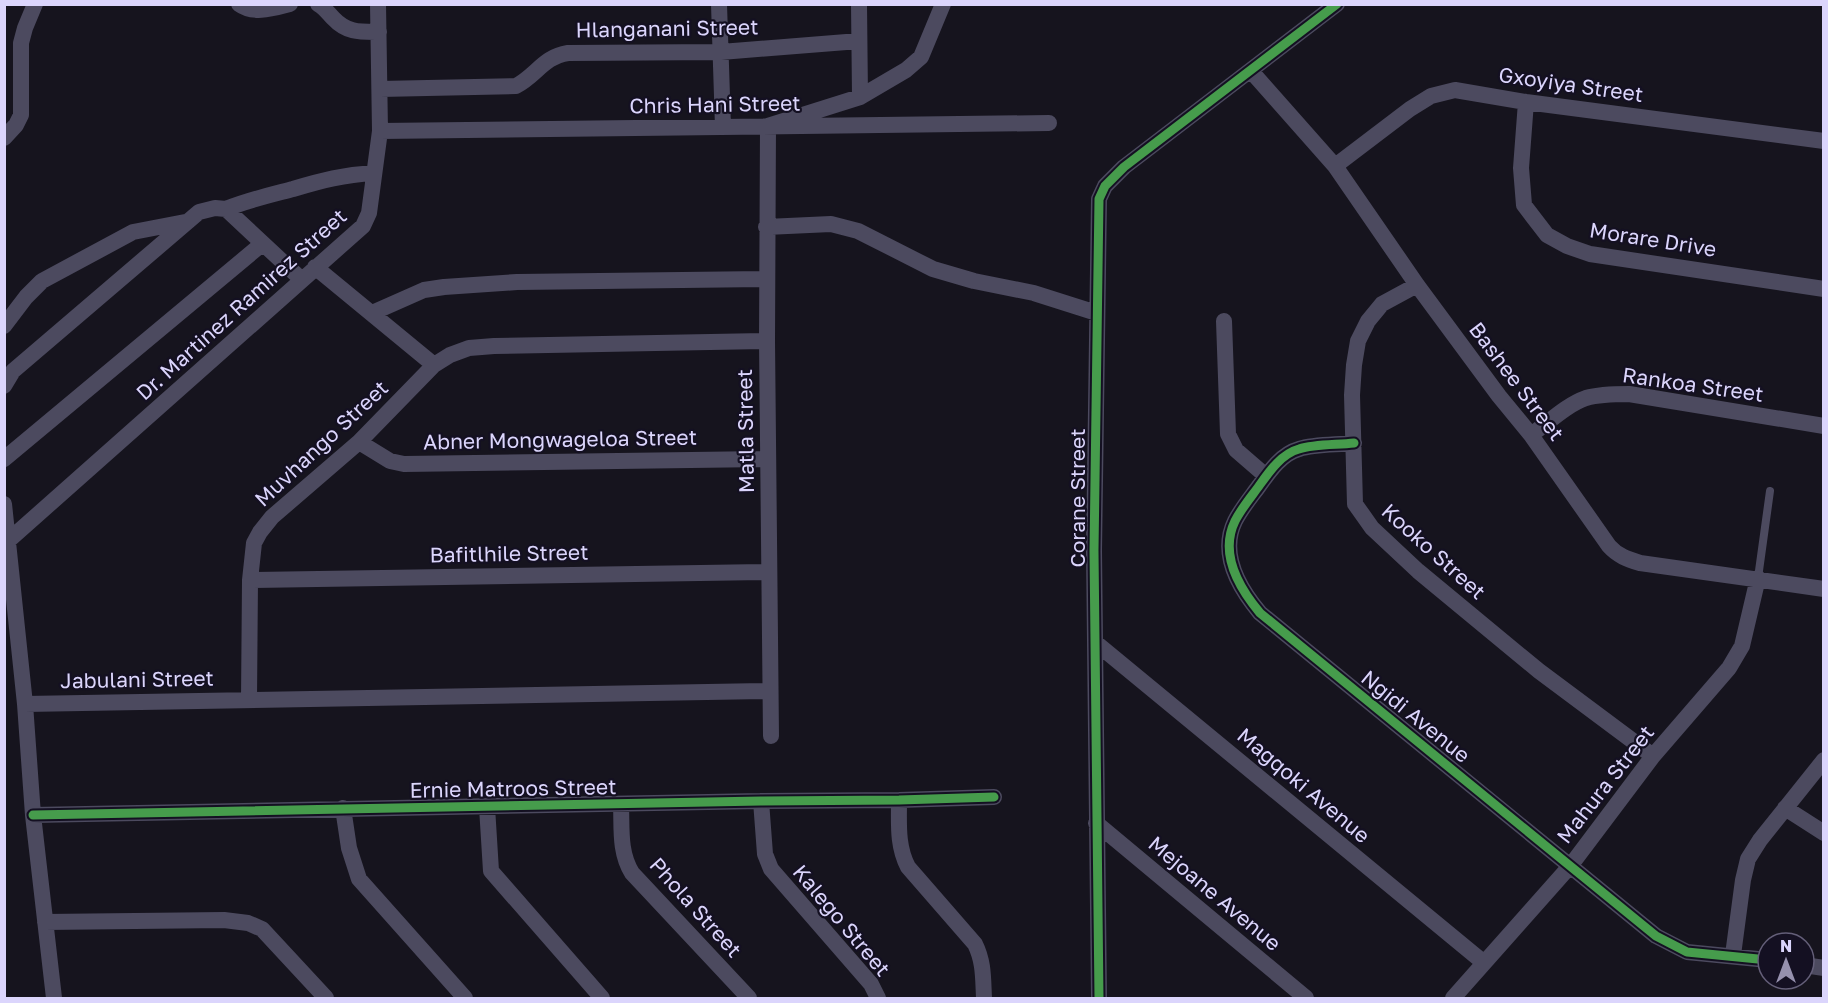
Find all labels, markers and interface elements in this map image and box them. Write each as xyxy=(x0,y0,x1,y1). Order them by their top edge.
street label: Hlanganani Street xyxy=(575,13,759,43)
street label: Gxoyiya Street xyxy=(1497,61,1645,107)
street label: Chris Hani Street xyxy=(629,90,801,118)
street label: Dr. Martinez Ramirez Street xyxy=(131,203,351,405)
street label: Morare Drive xyxy=(1588,216,1718,262)
street label: Bashee Street xyxy=(1464,317,1570,445)
street label: Rankoa Street xyxy=(1621,361,1765,407)
street label: Matla Street xyxy=(731,369,759,493)
street label: Muvhango Street xyxy=(249,374,393,512)
street label: Abner Mongwageloa Street xyxy=(423,424,697,454)
street label: Corane Street xyxy=(1064,428,1090,568)
street label: Kooko Street xyxy=(1377,498,1491,604)
street label: Bafitlhile Street xyxy=(429,539,589,567)
street label: Ngidi Avenue xyxy=(1356,664,1476,768)
street label: Jabulani Street xyxy=(60,665,214,693)
street label: Mahura Street xyxy=(1551,720,1659,848)
street label: Magqoki Avenue xyxy=(1232,722,1376,848)
street label: Ernie Matroos Street xyxy=(409,773,617,803)
street label: Mejoane Avenue xyxy=(1144,830,1286,956)
street label: Phola Street xyxy=(644,852,748,962)
street label: Kalego Street xyxy=(788,859,896,981)
north arrow xyxy=(1756,931,1816,991)
text: N xyxy=(1780,936,1792,956)

